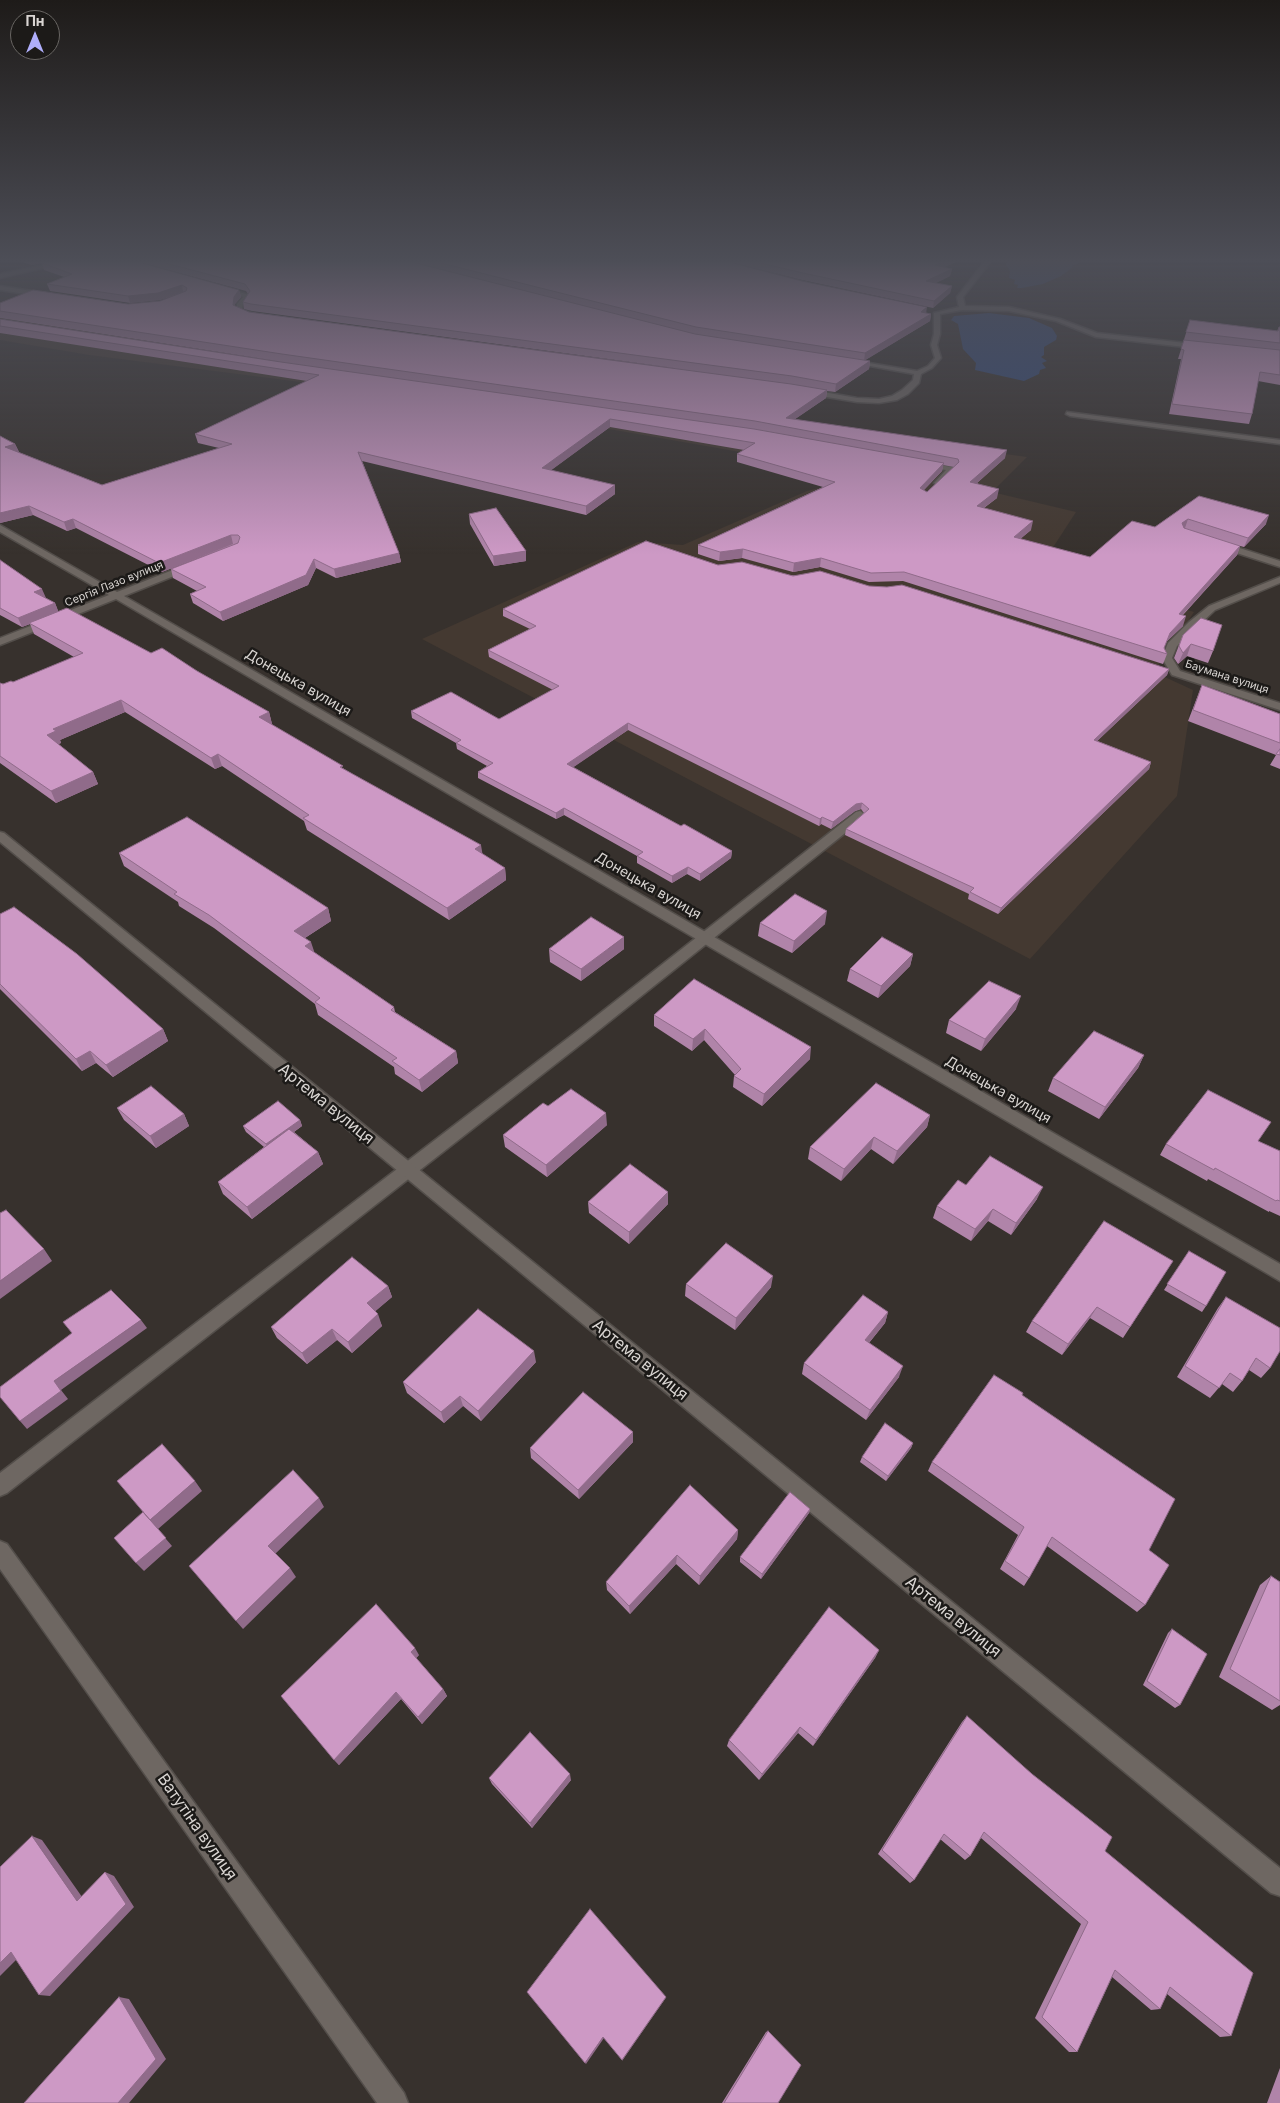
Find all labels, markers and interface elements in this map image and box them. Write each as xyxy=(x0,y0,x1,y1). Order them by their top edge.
north arrow xyxy=(10,10,60,60)
text: Пн xyxy=(25,12,45,29)
street label: Сергія Лазо вулиця xyxy=(63,558,165,610)
street label: Донецька вулиця xyxy=(242,646,354,720)
street label: Баумана вулиця xyxy=(1184,657,1270,697)
street label: Донецька вулиця xyxy=(592,849,704,923)
street label: Донецька вулиця xyxy=(942,1053,1054,1127)
street label: Артема вулиця xyxy=(274,1060,378,1148)
street label: Артема вулиця xyxy=(588,1316,692,1404)
street label: Артема вулиця xyxy=(901,1573,1005,1661)
street label: Ватутіна вулиця xyxy=(153,1770,241,1884)

